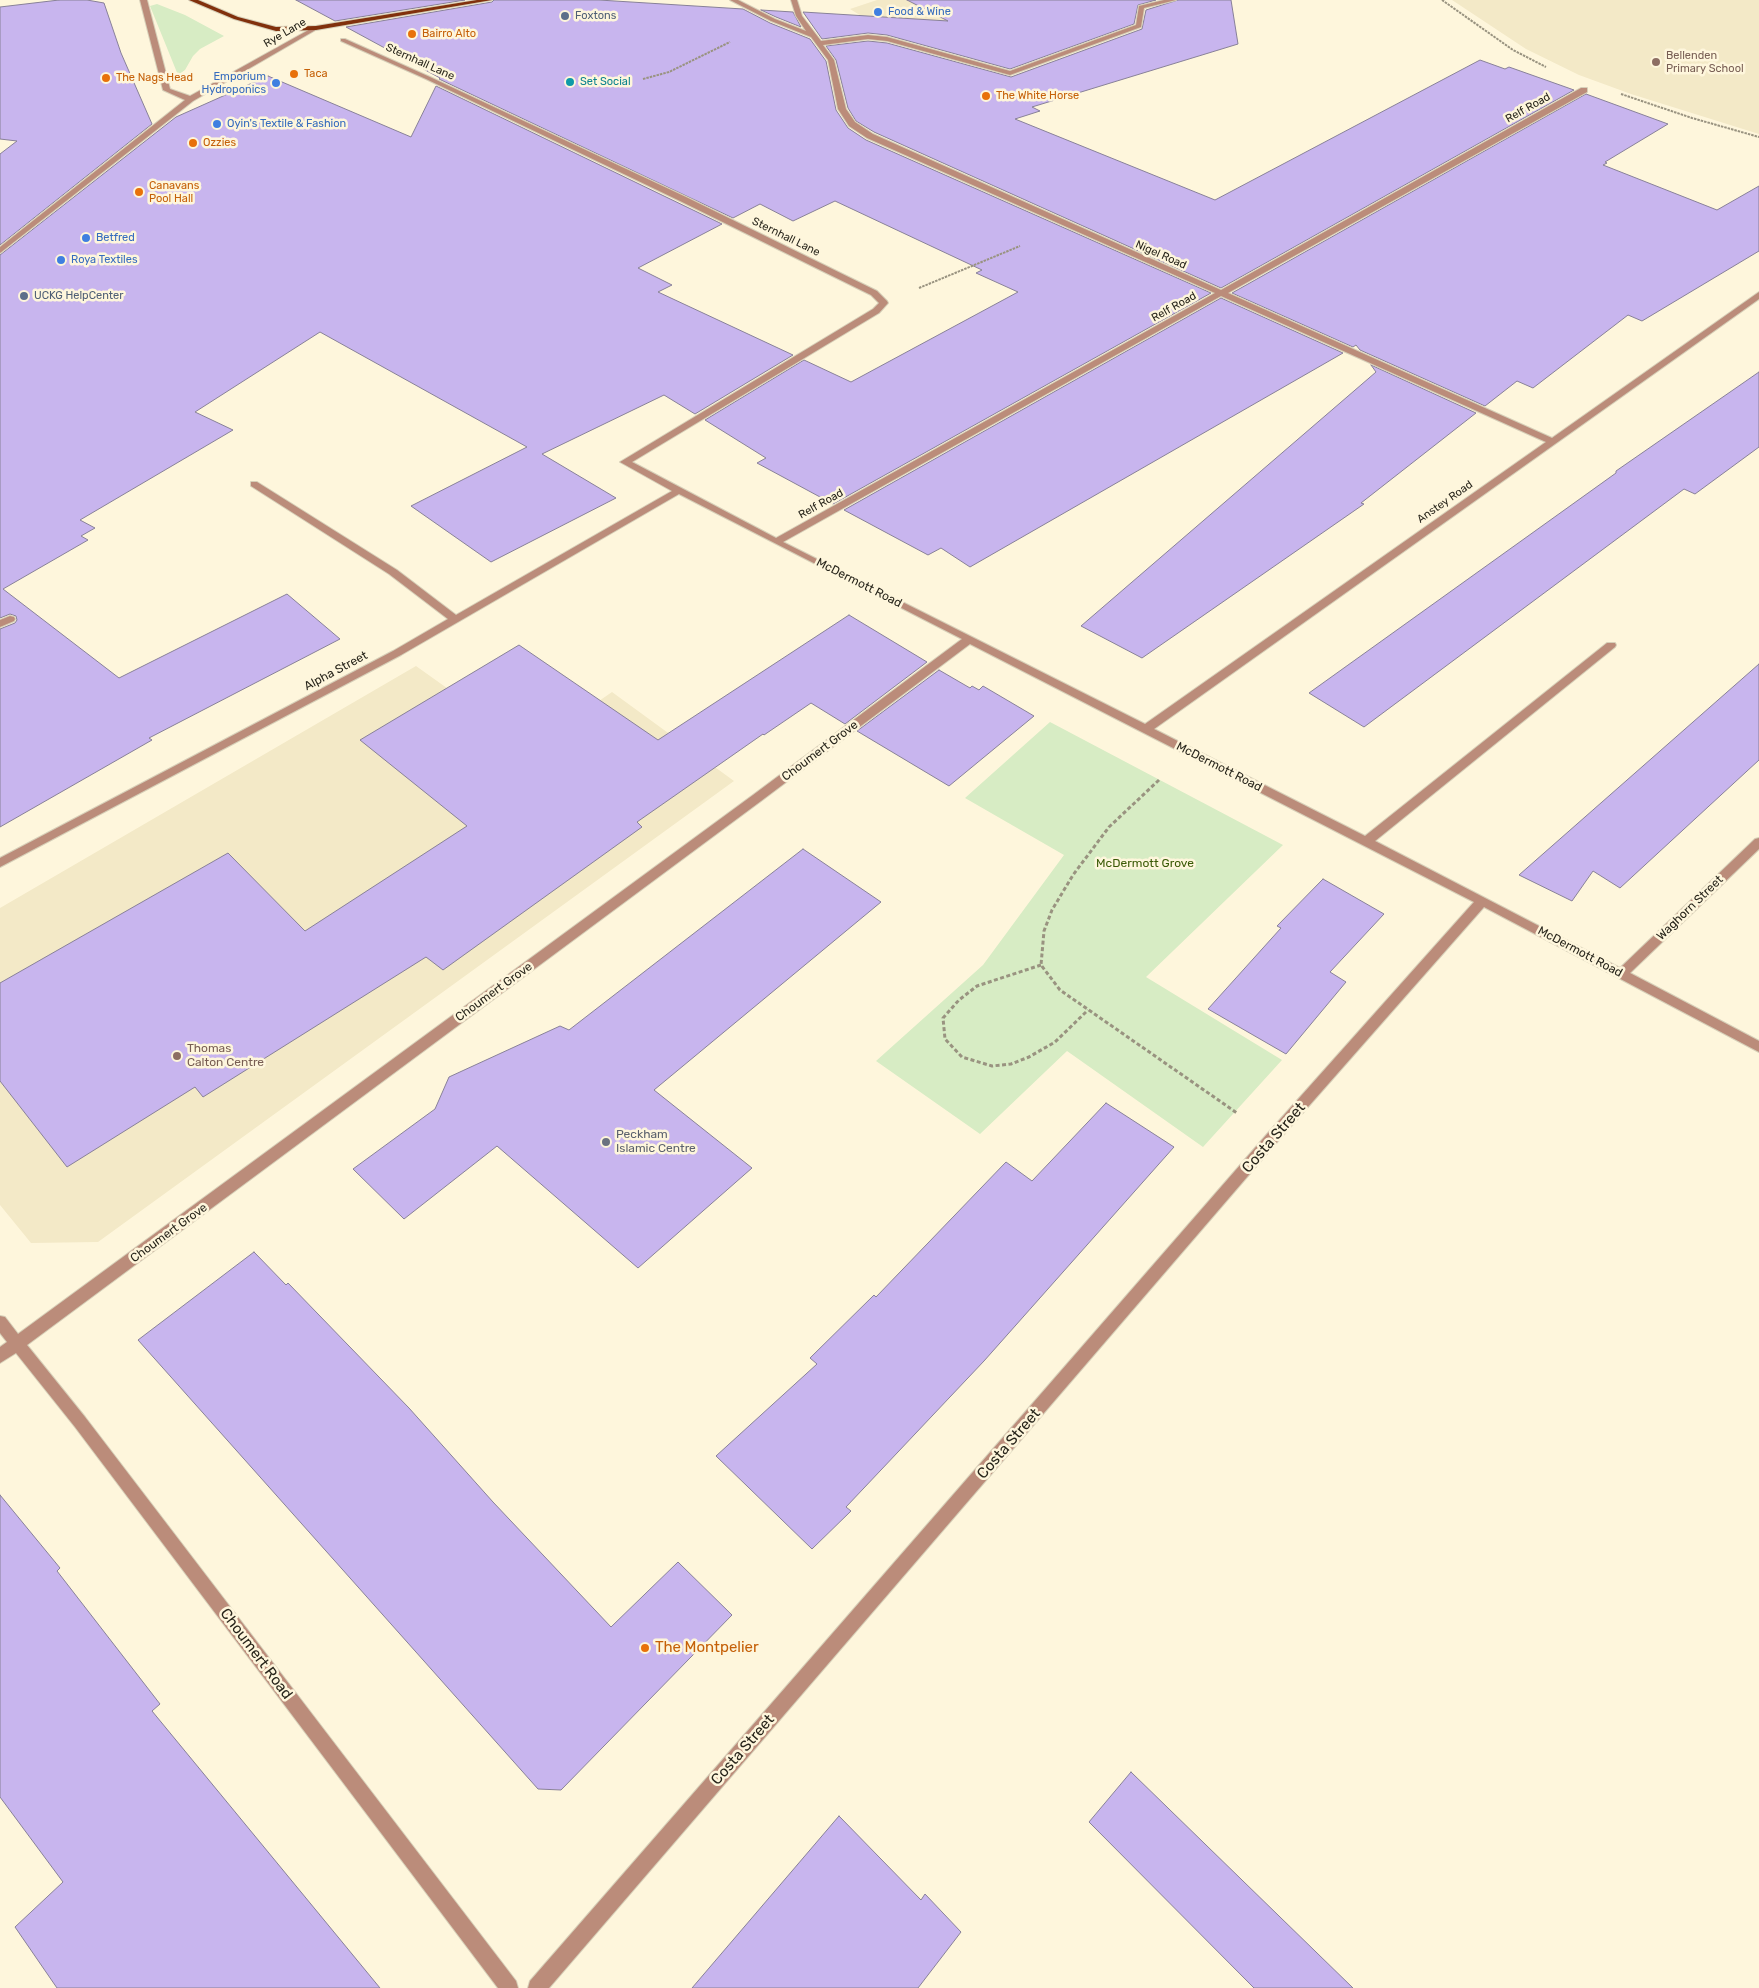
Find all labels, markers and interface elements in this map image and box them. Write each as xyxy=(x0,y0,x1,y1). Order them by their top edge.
place label: Food & Wine xyxy=(888,5,951,19)
marker: Food & Wine xyxy=(872,6,884,18)
place label: Foxtons xyxy=(575,9,616,23)
marker: Foxtons xyxy=(559,10,571,22)
street label: Rye Lane xyxy=(261,16,309,50)
place label: Bairro Alto xyxy=(422,27,476,41)
marker: Bairro Alto xyxy=(406,28,418,40)
street label: Sternhall Lane xyxy=(383,41,457,83)
place label: Bellenden Primary School xyxy=(1666,49,1744,75)
marker: Bellenden Primary School xyxy=(1650,56,1662,68)
place label: Taca xyxy=(304,67,328,81)
marker: Taca xyxy=(288,68,300,80)
place label: Emporium Hydroponics xyxy=(201,70,266,96)
place label: The Nags Head xyxy=(116,71,193,85)
marker: The Nags Head xyxy=(100,72,112,84)
place label: Set Social xyxy=(580,75,631,89)
marker: Set Social xyxy=(564,76,576,88)
marker: Emporium Hydroponics xyxy=(270,77,282,89)
place label: The White Horse xyxy=(996,89,1079,103)
marker: The White Horse xyxy=(980,90,992,102)
street label: Relf Road xyxy=(1503,90,1553,126)
place label: Oyin's Textile & Fashion xyxy=(227,117,346,131)
marker: Oyin's Textile & Fashion xyxy=(211,118,223,130)
place label: Ozzies xyxy=(203,136,236,150)
marker: Ozzies xyxy=(187,137,199,149)
place label: Canavans Pool Hall xyxy=(149,179,199,205)
marker: Canavans Pool Hall xyxy=(133,186,145,198)
street label: Sternhall Lane xyxy=(750,215,822,259)
place label: Betfred xyxy=(96,231,135,245)
marker: Betfred xyxy=(80,232,92,244)
street label: Nigel Road xyxy=(1133,238,1189,272)
place label: Roya Textiles xyxy=(71,253,138,267)
marker: Roya Textiles xyxy=(55,254,67,266)
place label: UCKG HelpCenter xyxy=(34,289,123,303)
street label: Relf Road xyxy=(1149,289,1199,325)
marker: UCKG HelpCenter xyxy=(18,290,30,302)
street label: Anstey Road xyxy=(1415,478,1475,526)
street label: Relf Road xyxy=(796,486,846,522)
street label: McDermott Road xyxy=(814,555,904,611)
street label: Alpha Street xyxy=(302,648,370,694)
street label: Choumert Grove xyxy=(779,718,861,784)
street label: McDermott Road xyxy=(1174,739,1264,795)
park label: McDermott Grove xyxy=(1096,857,1194,871)
street label: Waghorn Street xyxy=(1654,873,1726,943)
street label: McDermott Road xyxy=(1535,924,1625,980)
street label: Choumert Grove xyxy=(453,959,535,1025)
place label: Thomas Calton Centre xyxy=(187,1042,264,1070)
marker: Thomas Calton Centre xyxy=(171,1050,183,1062)
street label: Costa Street xyxy=(1239,1099,1309,1177)
place label: Peckham Islamic Centre xyxy=(616,1128,696,1156)
marker: Peckham Islamic Centre xyxy=(600,1136,612,1148)
street label: Choumert Grove xyxy=(128,1200,210,1266)
street label: Costa Street xyxy=(974,1405,1044,1483)
street label: Choumert Road xyxy=(216,1605,296,1703)
place label: The Montpelier xyxy=(655,1639,759,1657)
marker: The Montpelier xyxy=(639,1642,651,1654)
street label: Costa Street xyxy=(708,1711,778,1789)

